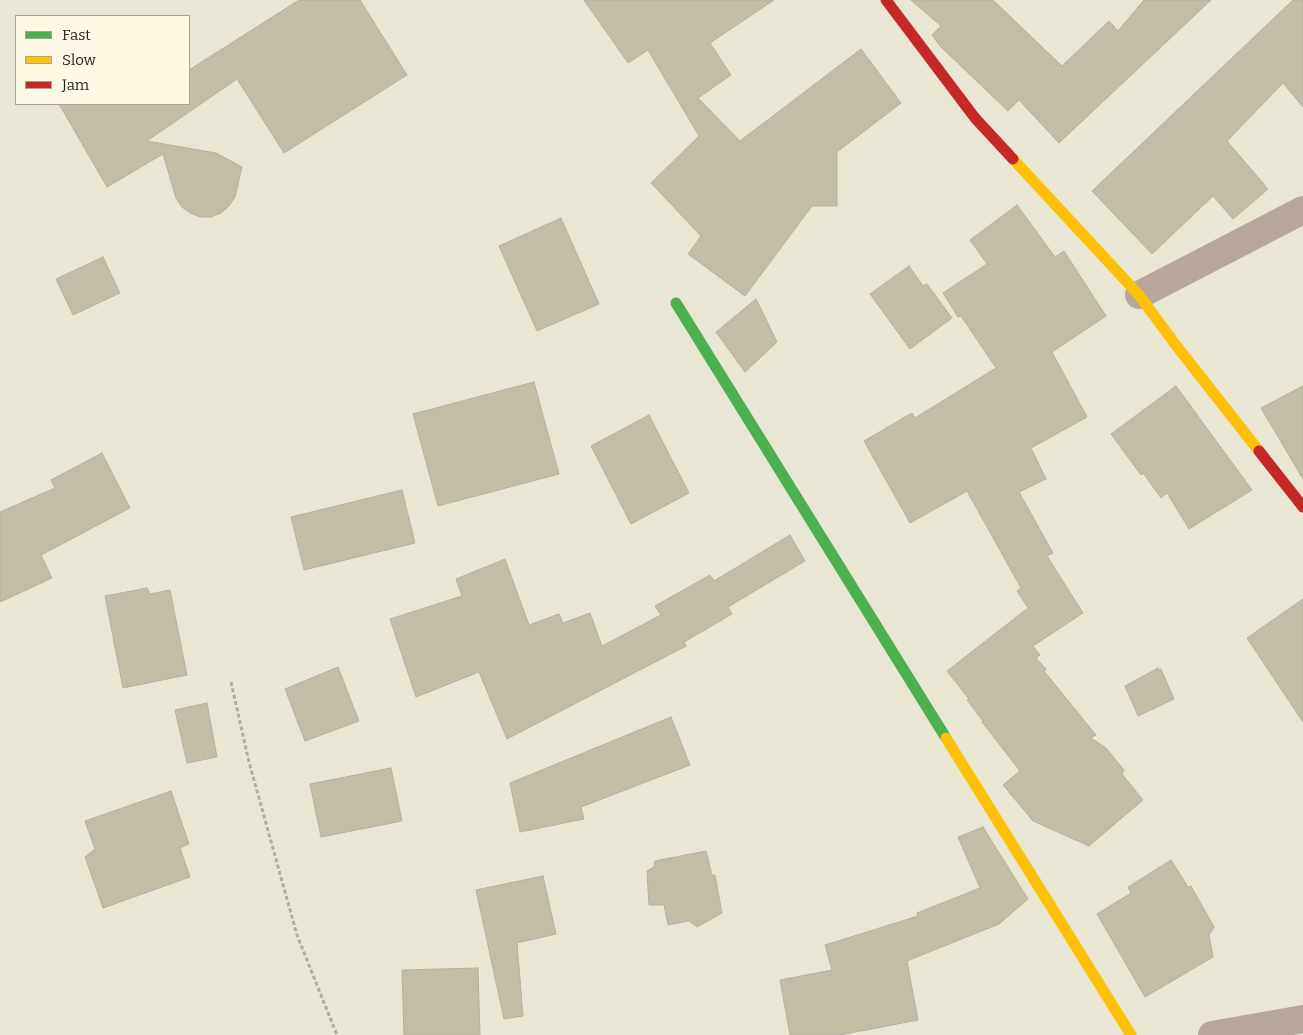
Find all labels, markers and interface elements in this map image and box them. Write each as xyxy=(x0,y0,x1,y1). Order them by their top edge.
legend xyxy=(15,15,190,105)
text: Fast xyxy=(62,26,91,44)
text: Slow xyxy=(62,51,96,69)
text: Jam xyxy=(62,76,89,94)

